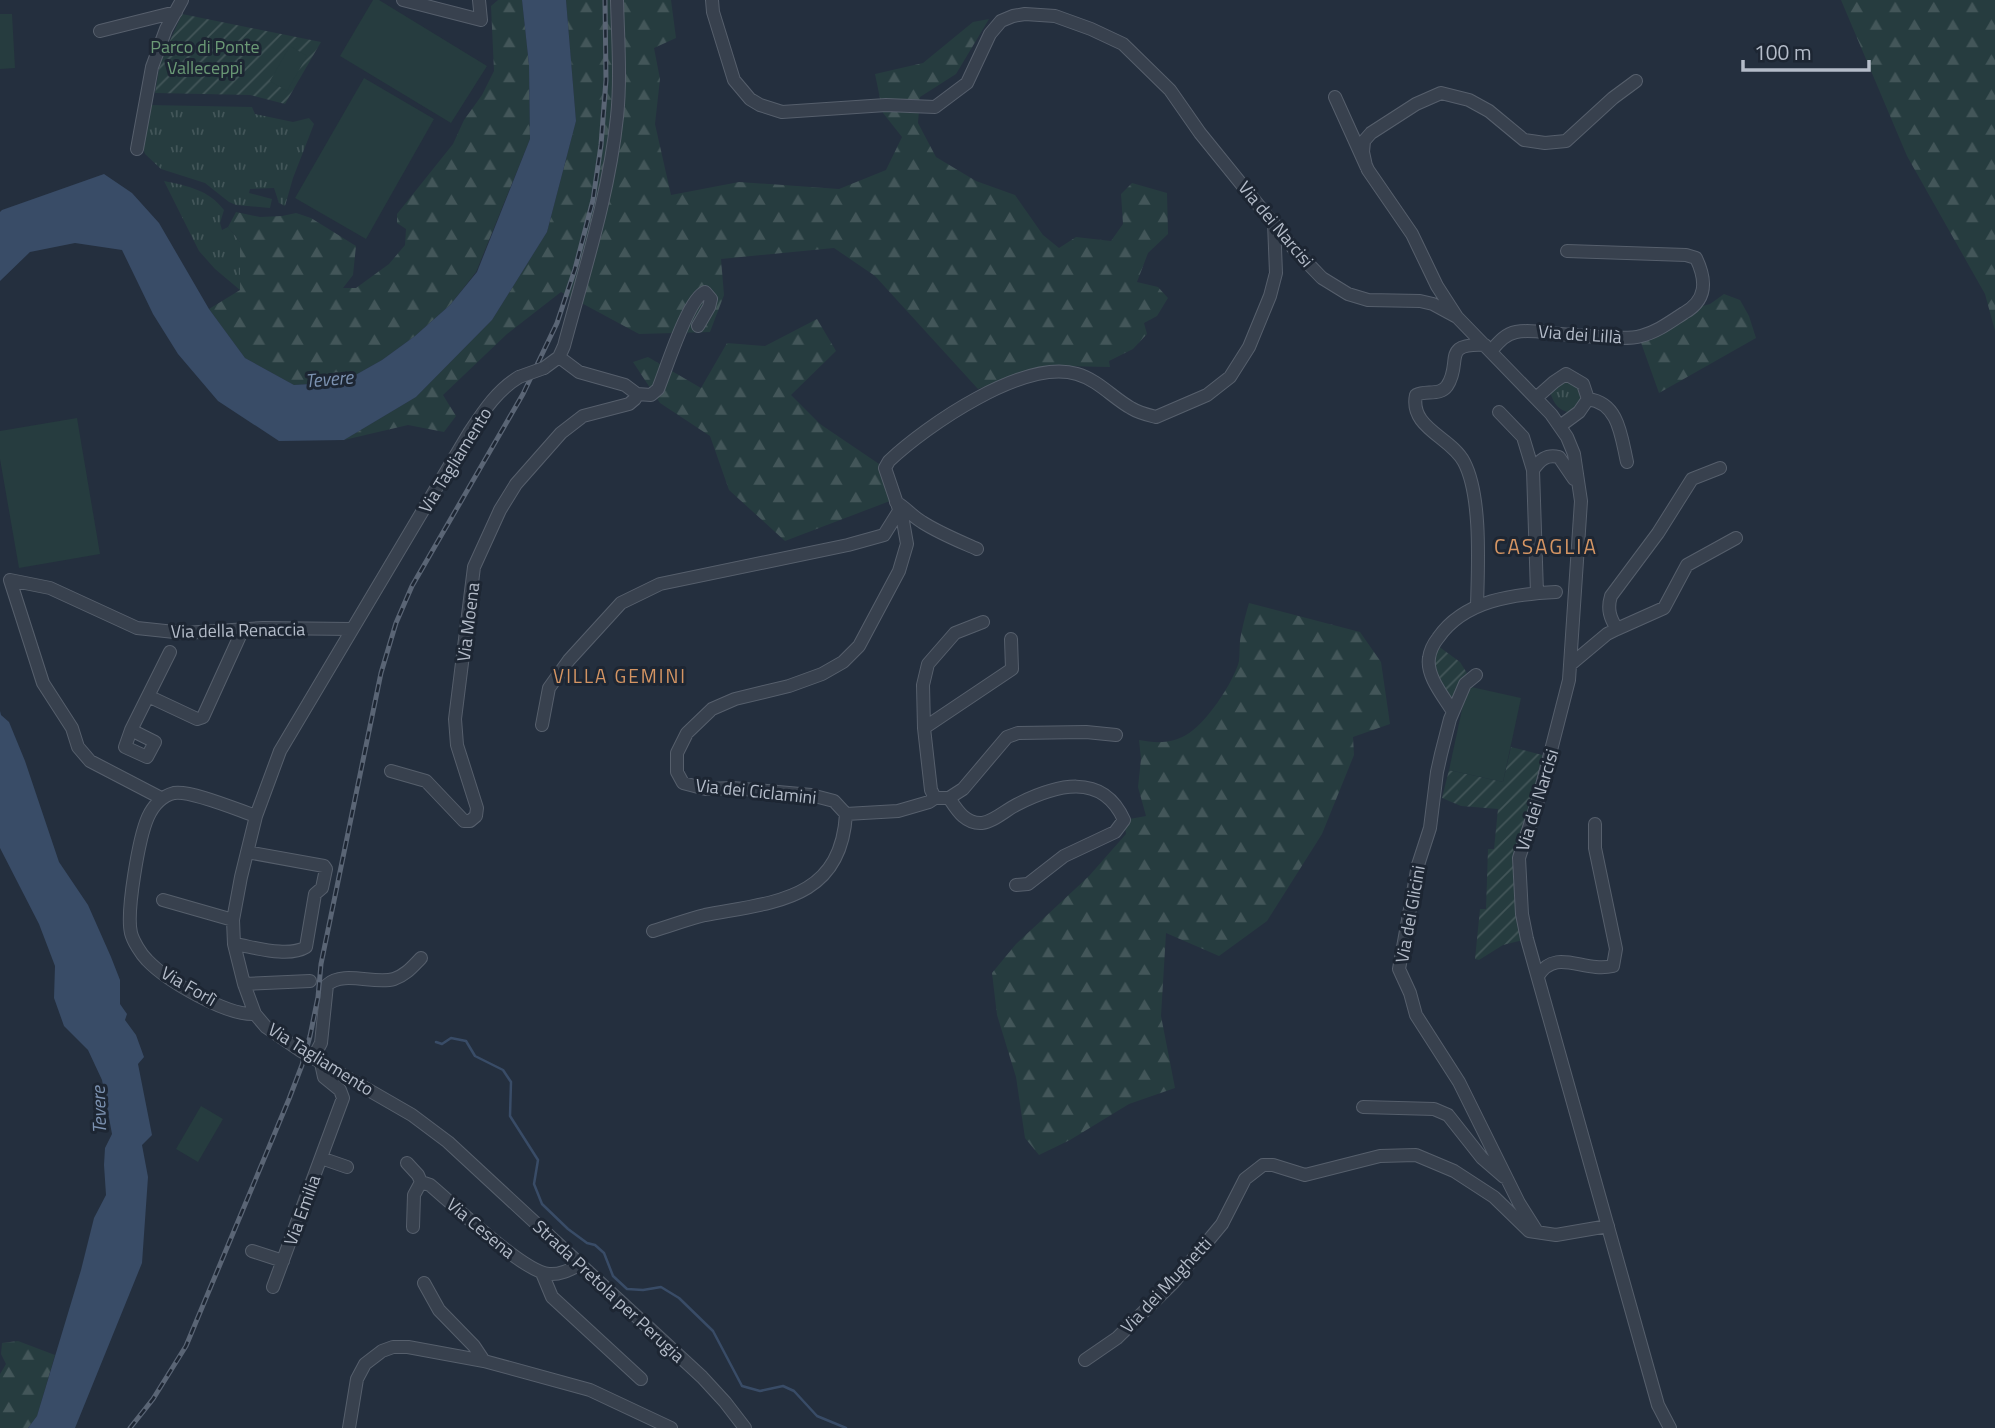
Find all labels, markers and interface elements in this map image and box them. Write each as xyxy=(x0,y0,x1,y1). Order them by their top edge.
scale bar xyxy=(1743,28,1869,72)
park label: Parco di Ponte Valleceppi xyxy=(150,33,260,81)
text: 100 m xyxy=(1754,36,1811,68)
street label: Via dei Narcisi xyxy=(1232,175,1320,273)
street label: Via dei Lillà xyxy=(1537,318,1623,350)
water label: Tevere xyxy=(304,361,355,395)
street label: Via Tagliamento xyxy=(412,402,498,518)
district label: CASAGLIA xyxy=(1494,530,1598,562)
street label: Via Moena xyxy=(450,581,486,663)
street label: Via della Renaccia xyxy=(170,615,306,645)
district label: VILLA GEMINI xyxy=(553,661,687,690)
street label: Via dei Narcisi xyxy=(1509,746,1565,854)
street label: Via dei Ciclamini xyxy=(694,771,818,811)
street label: Via dei Glicini xyxy=(1388,863,1432,965)
street label: Via Forlì xyxy=(156,959,222,1013)
street label: Via Tagliamento xyxy=(263,1016,379,1102)
water label: Tevere xyxy=(83,1084,113,1134)
street label: Via Emilia xyxy=(277,1171,327,1249)
street label: Via Cesena xyxy=(441,1191,521,1265)
street label: Strada Pretola per Perugia xyxy=(527,1213,691,1369)
street label: Via dei Mughetti xyxy=(1114,1231,1218,1339)

